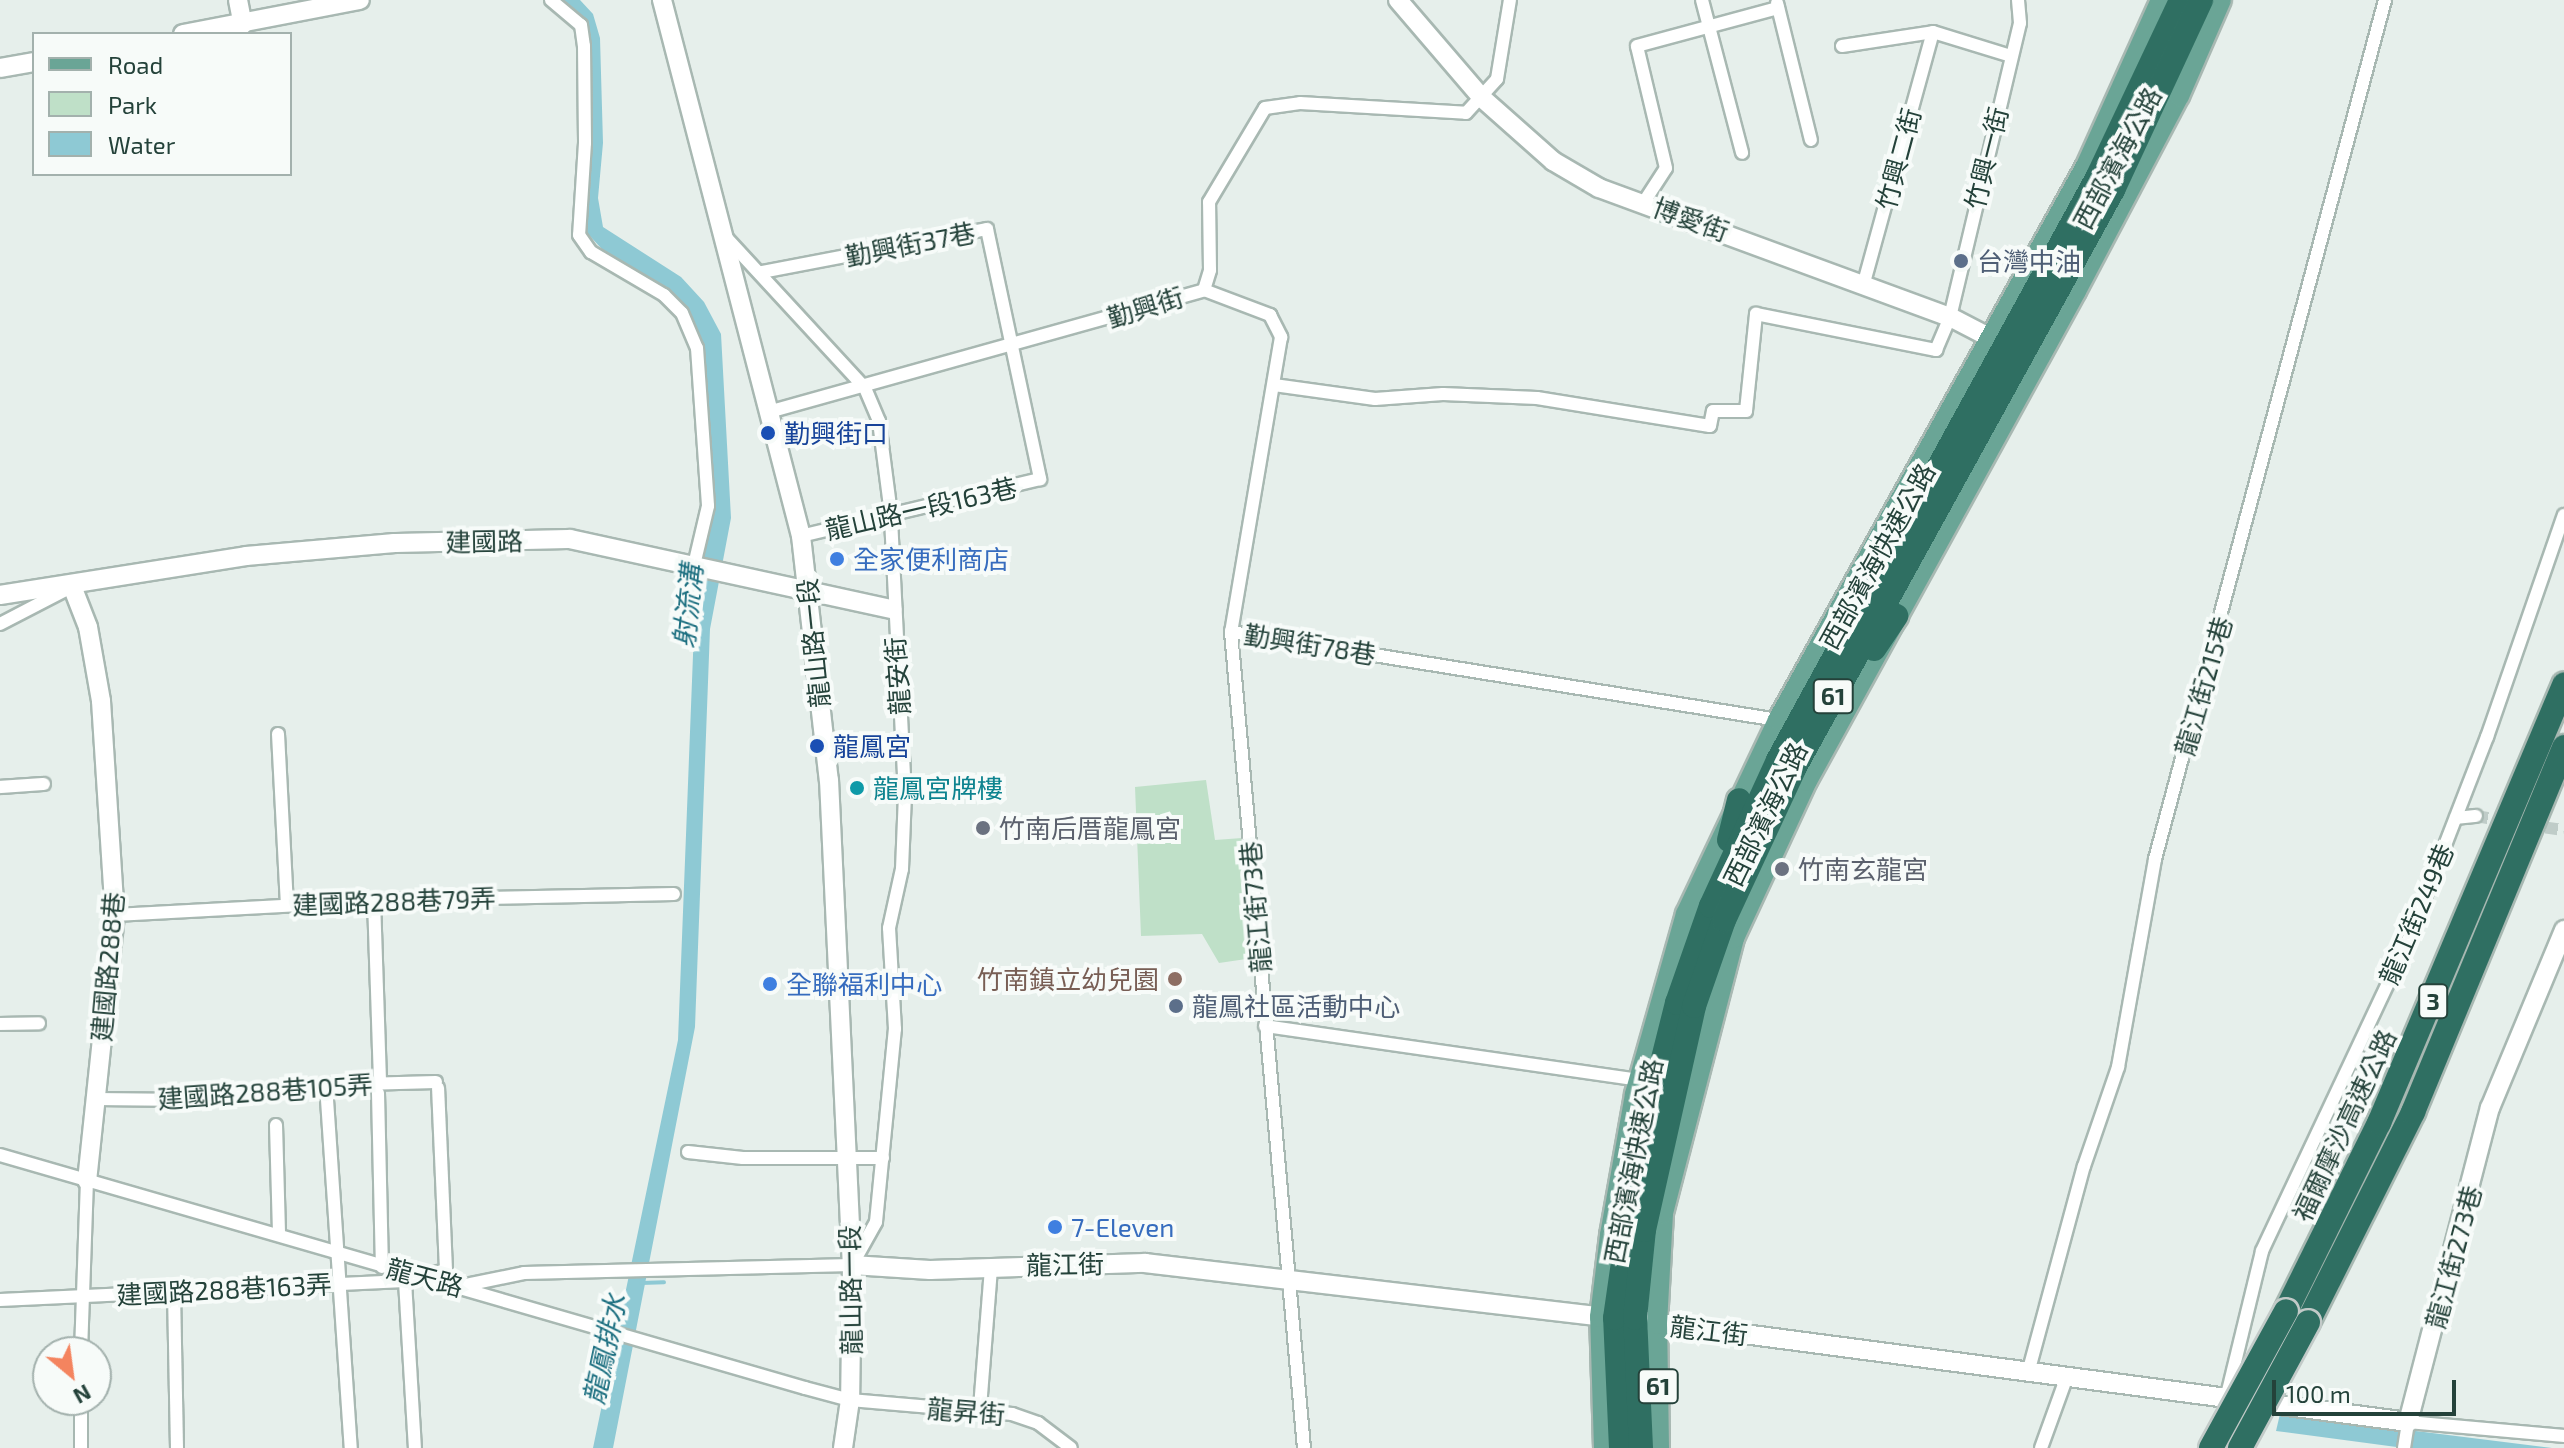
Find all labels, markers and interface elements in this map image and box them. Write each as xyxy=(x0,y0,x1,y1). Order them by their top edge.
legend xyxy=(32,32,292,176)
text: Road xyxy=(108,50,163,79)
street label: 西部濱海公路 xyxy=(2067,82,2167,234)
text: Park xyxy=(108,90,157,119)
street label: 竹興一街 xyxy=(1958,104,2014,212)
street label: 竹興二街 xyxy=(1869,105,1927,213)
text: Water xyxy=(108,130,175,159)
street label: 博愛街 xyxy=(1649,191,1733,247)
street label: 勤興街37巷 xyxy=(842,216,978,272)
place label: 台灣中油 xyxy=(1977,245,2081,277)
marker: 台灣中油 xyxy=(1952,252,1970,270)
street label: 勤興街 xyxy=(1103,281,1187,333)
place label: 勤興街口 xyxy=(784,417,888,449)
marker: 勤興街口 xyxy=(759,424,777,442)
street label: 西部濱海快速公路 xyxy=(1813,457,1941,655)
street label: 龍山路一段163巷 xyxy=(822,471,1020,545)
street label: 建國路 xyxy=(445,525,523,557)
place label: 全家便利商店 xyxy=(853,543,1009,575)
marker: 全家便利商店 xyxy=(828,550,846,568)
water label: 射流溝 xyxy=(666,562,708,650)
street label: 龍山路一段 xyxy=(791,577,835,709)
street label: 龍江街215巷 xyxy=(2168,613,2238,759)
street label: 勤興街78巷 xyxy=(1242,618,1378,670)
street label: 龍安街 xyxy=(879,636,915,716)
road number: 61 xyxy=(1811,676,1855,716)
place label: 龍鳳宮 xyxy=(833,730,911,762)
marker: 龍鳳宮 xyxy=(808,737,826,755)
street label: 西部濱海公路 xyxy=(1717,737,1813,891)
place label: 龍鳳宮牌樓 xyxy=(873,772,1003,804)
marker: 龍鳳宮牌樓 xyxy=(848,779,866,797)
place label: 竹南后厝龍鳳宮 xyxy=(999,812,1181,844)
marker: 竹南后厝龍鳳宮 xyxy=(974,819,992,837)
street label: 龍江街249巷 xyxy=(2372,839,2460,989)
street label: 龍江街73巷 xyxy=(1234,840,1276,974)
place label: 竹南玄龍宮 xyxy=(1798,853,1928,885)
marker: 竹南玄龍宮 xyxy=(1773,860,1791,878)
street label: 建國路288巷79弄 xyxy=(291,882,497,920)
street label: 建國路288巷 xyxy=(85,891,129,1043)
place label: 竹南鎮立幼兒園 xyxy=(977,963,1159,995)
place label: 全聯福利中心 xyxy=(786,968,942,1000)
marker: 竹南鎮立幼兒園 xyxy=(1166,970,1184,988)
marker: 全聯福利中心 xyxy=(761,975,779,993)
road number: 3 xyxy=(2417,981,2449,1021)
place label: 龍鳳社區活動中心 xyxy=(1192,990,1400,1022)
marker: 龍鳳社區活動中心 xyxy=(1167,997,1185,1015)
street label: 福爾摩沙高速公路 xyxy=(2286,1024,2402,1226)
street label: 西部濱海快速公路 xyxy=(1598,1056,1668,1266)
street label: 建國路288巷105弄 xyxy=(156,1068,374,1114)
street label: 龍江街273巷 xyxy=(2419,1182,2487,1332)
place label: 7-Eleven xyxy=(1071,1211,1174,1243)
marker: 7-Eleven xyxy=(1046,1218,1064,1236)
street label: 龍山路一段 xyxy=(833,1225,867,1355)
street label: 龍江街 xyxy=(1026,1248,1104,1280)
street label: 龍天路 xyxy=(383,1252,467,1302)
street label: 建國路288巷163弄 xyxy=(115,1268,333,1310)
water label: 龍鳳排水 xyxy=(576,1291,632,1407)
street label: 龍江街 xyxy=(1668,1310,1750,1350)
north arrow xyxy=(32,1336,112,1416)
scale bar xyxy=(2276,1364,2460,1414)
road number: 61 xyxy=(1636,1366,1680,1406)
text: 100 m xyxy=(2286,1379,2351,1408)
text: N xyxy=(69,1380,96,1410)
street label: 龍昇街 xyxy=(926,1392,1006,1430)

